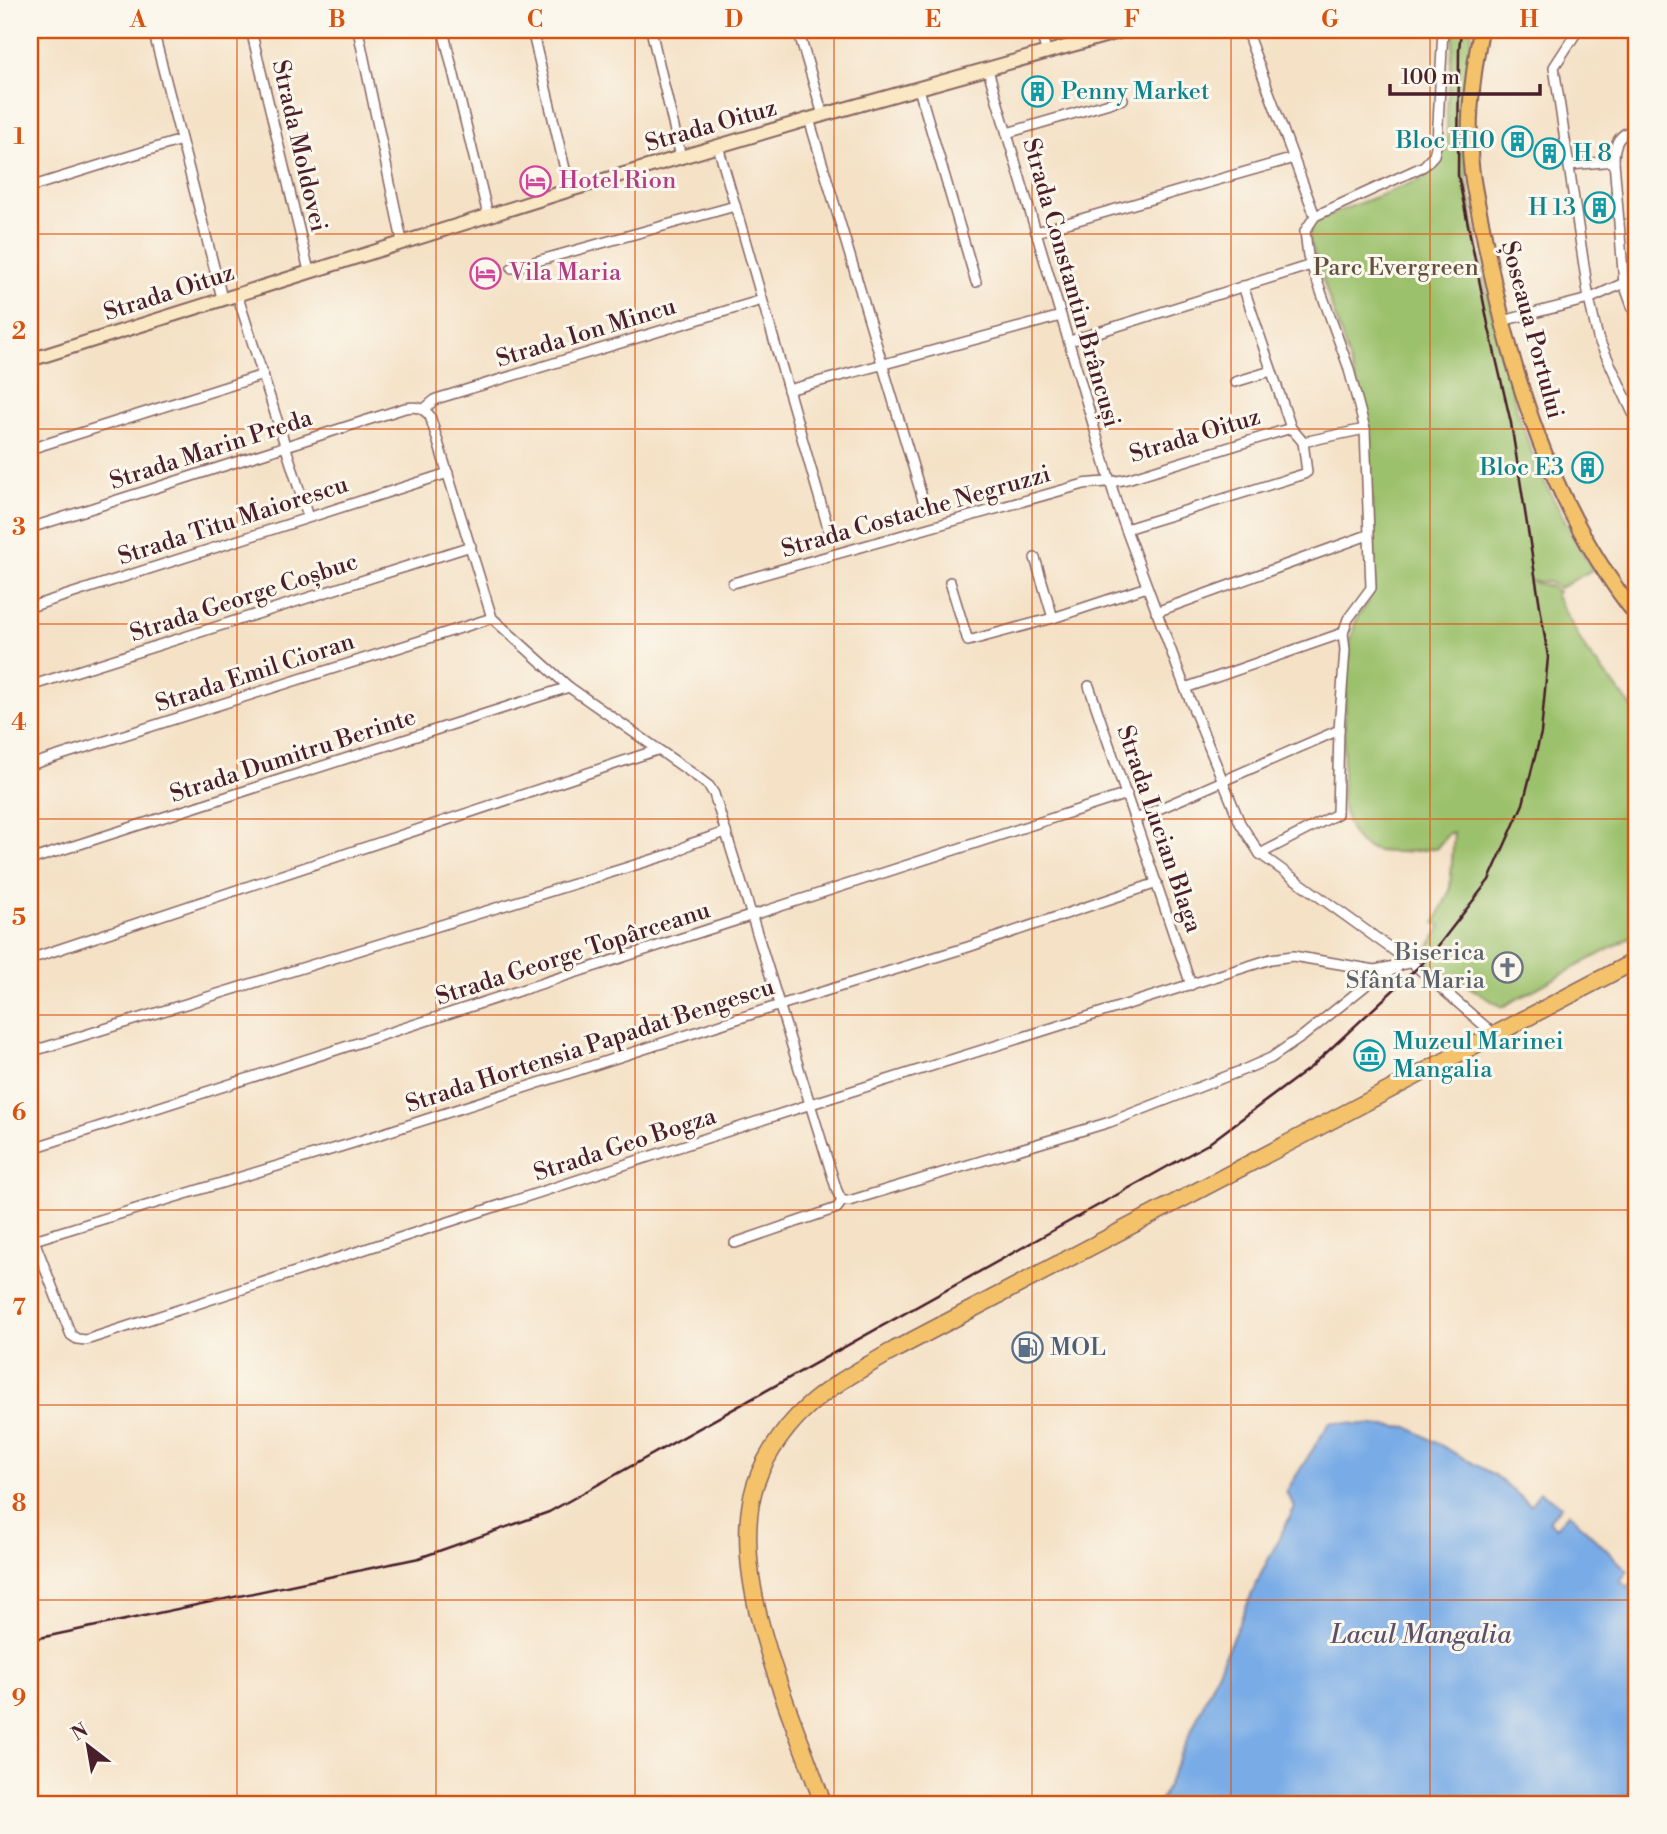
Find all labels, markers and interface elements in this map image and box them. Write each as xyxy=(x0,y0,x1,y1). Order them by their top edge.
text: A xyxy=(129,6,147,34)
text: B xyxy=(328,6,346,34)
text: C xyxy=(527,6,543,34)
text: D xyxy=(725,6,743,34)
text: E xyxy=(925,6,941,34)
text: F xyxy=(1124,6,1140,34)
text: G xyxy=(1321,6,1339,34)
text: H xyxy=(1520,6,1539,34)
scale bar xyxy=(1390,52,1541,96)
street label: Strada Moldovei xyxy=(265,57,333,235)
text: 100 m xyxy=(1401,65,1460,91)
building icon: Penny Market xyxy=(1021,75,1055,109)
place label: Penny Market xyxy=(1061,77,1210,107)
street label: Strada Oituz xyxy=(642,93,780,159)
text: 1 xyxy=(13,123,25,151)
building icon: Bloc H10 xyxy=(1501,124,1535,158)
place label: Bloc H10 xyxy=(1395,126,1495,156)
street label: Strada Constantin Brâncuși xyxy=(1015,135,1127,431)
building icon: H 8 xyxy=(1533,137,1567,171)
place label: H 8 xyxy=(1573,139,1612,169)
hotel icon: Hotel Rion xyxy=(519,164,553,198)
place label: Hotel Rion xyxy=(559,166,676,196)
building icon: H 13 xyxy=(1582,191,1616,225)
place label: H 13 xyxy=(1528,193,1576,223)
street label: Șoseaua Portului xyxy=(1494,238,1570,422)
park label: Parc Evergreen xyxy=(1313,253,1479,283)
hotel icon: Vila Maria xyxy=(469,256,503,290)
street label: Strada Oituz xyxy=(100,258,238,328)
place label: Vila Maria xyxy=(508,258,622,288)
street label: Strada Ion Mincu xyxy=(492,291,680,375)
text: 2 xyxy=(12,318,26,346)
street label: Strada Oituz xyxy=(1126,402,1264,470)
street label: Strada Marin Preda xyxy=(106,403,317,497)
building icon: Bloc E3 xyxy=(1570,451,1604,485)
place label: Bloc E3 xyxy=(1479,453,1564,483)
street label: Strada Costache Negruzzi xyxy=(778,459,1054,565)
street label: Strada Titu Maiorescu xyxy=(114,470,352,572)
text: 3 xyxy=(12,514,26,542)
street label: Strada George Coșbuc xyxy=(126,547,362,649)
street label: Strada Emil Cioran xyxy=(152,627,358,719)
street label: Strada Dumitru Berinte xyxy=(166,702,420,810)
text: 4 xyxy=(11,709,27,737)
street label: Strada Lucian Blaga xyxy=(1109,721,1209,937)
street label: Strada George Topârceanu xyxy=(432,895,714,1013)
text: 5 xyxy=(12,904,26,932)
place label: Biserica Sfânta Maria xyxy=(1346,938,1486,996)
church icon: Biserica Sfânta Maria xyxy=(1491,950,1525,984)
street label: Strada Hortensia Papadat Bengescu xyxy=(402,972,778,1120)
place label: Muzeul Marinei Mangalia xyxy=(1393,1027,1564,1085)
museum icon: Muzeul Marinei Mangalia xyxy=(1353,1039,1387,1073)
text: 6 xyxy=(12,1099,26,1127)
street label: Strada Geo Bogza xyxy=(530,1101,721,1189)
text: 7 xyxy=(12,1294,26,1322)
fuel station icon: MOL xyxy=(1010,1331,1044,1365)
place label: MOL xyxy=(1050,1333,1106,1363)
text: 8 xyxy=(12,1490,26,1518)
water label: Lacul Mangalia xyxy=(1330,1619,1512,1651)
text: 9 xyxy=(12,1685,26,1713)
north arrow xyxy=(52,1712,122,1782)
text: N xyxy=(67,1718,92,1746)

